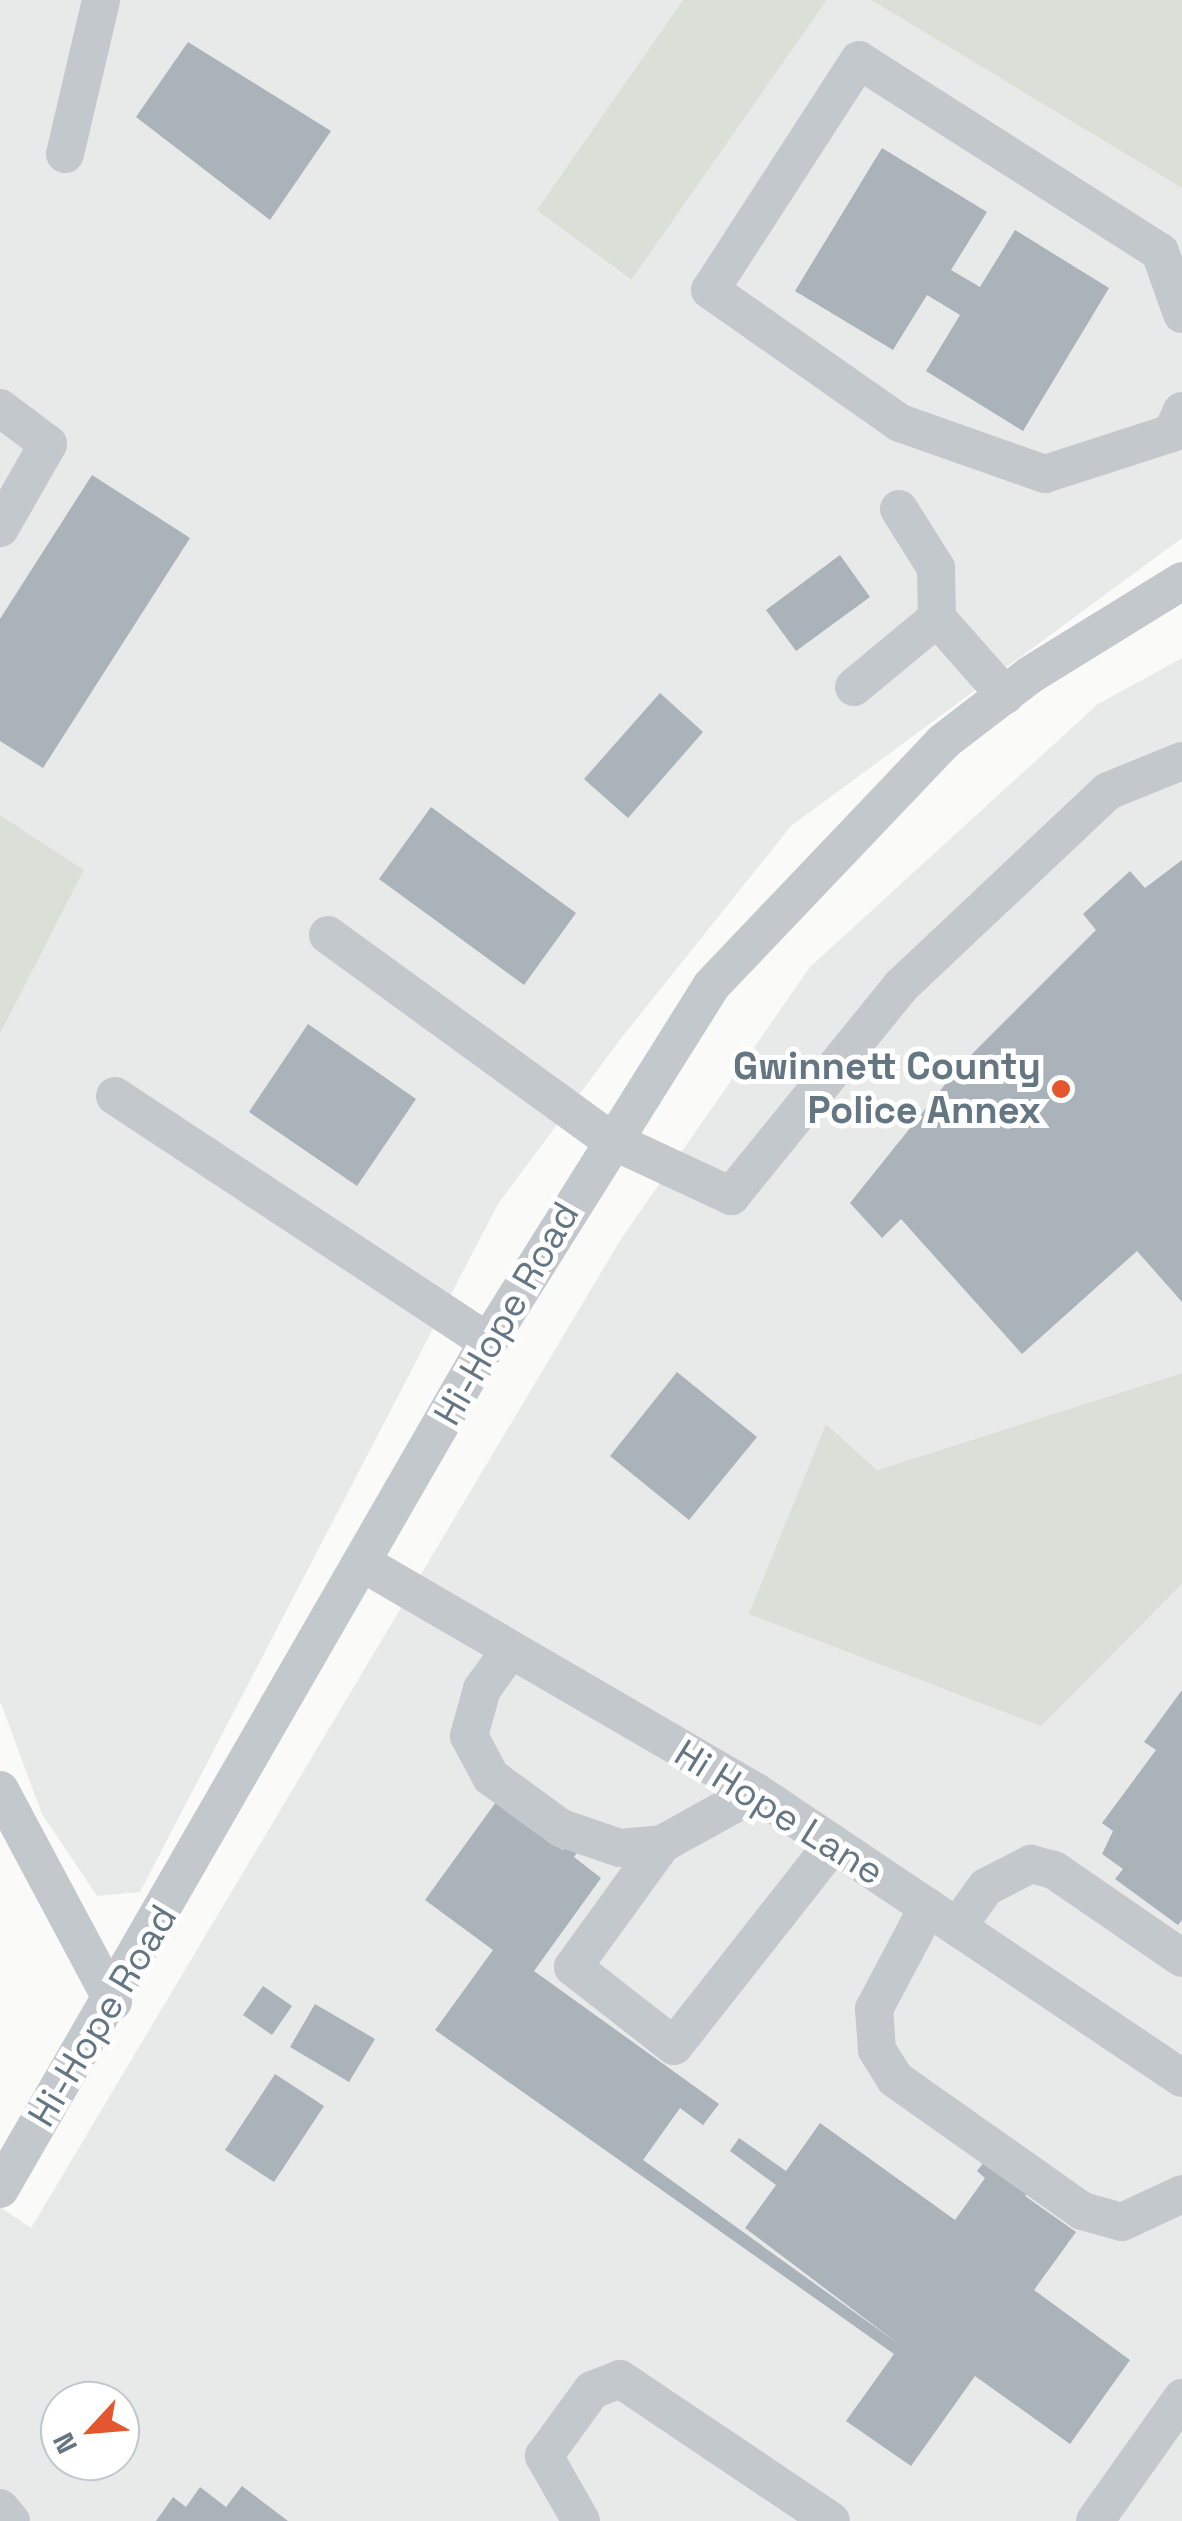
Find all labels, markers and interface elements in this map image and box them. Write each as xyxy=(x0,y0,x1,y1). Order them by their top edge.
place label: Gwinnett County Police Annex xyxy=(733,1044,1041,1134)
marker: Gwinnett County Police Annex xyxy=(1050,1078,1072,1100)
street label: Hi-Hope Road xyxy=(425,1194,589,1434)
street label: Hi Hope Lane xyxy=(666,1731,892,1895)
street label: Hi-Hope Road xyxy=(19,1897,187,2135)
north arrow xyxy=(40,2381,140,2481)
text: N xyxy=(45,2427,85,2460)

